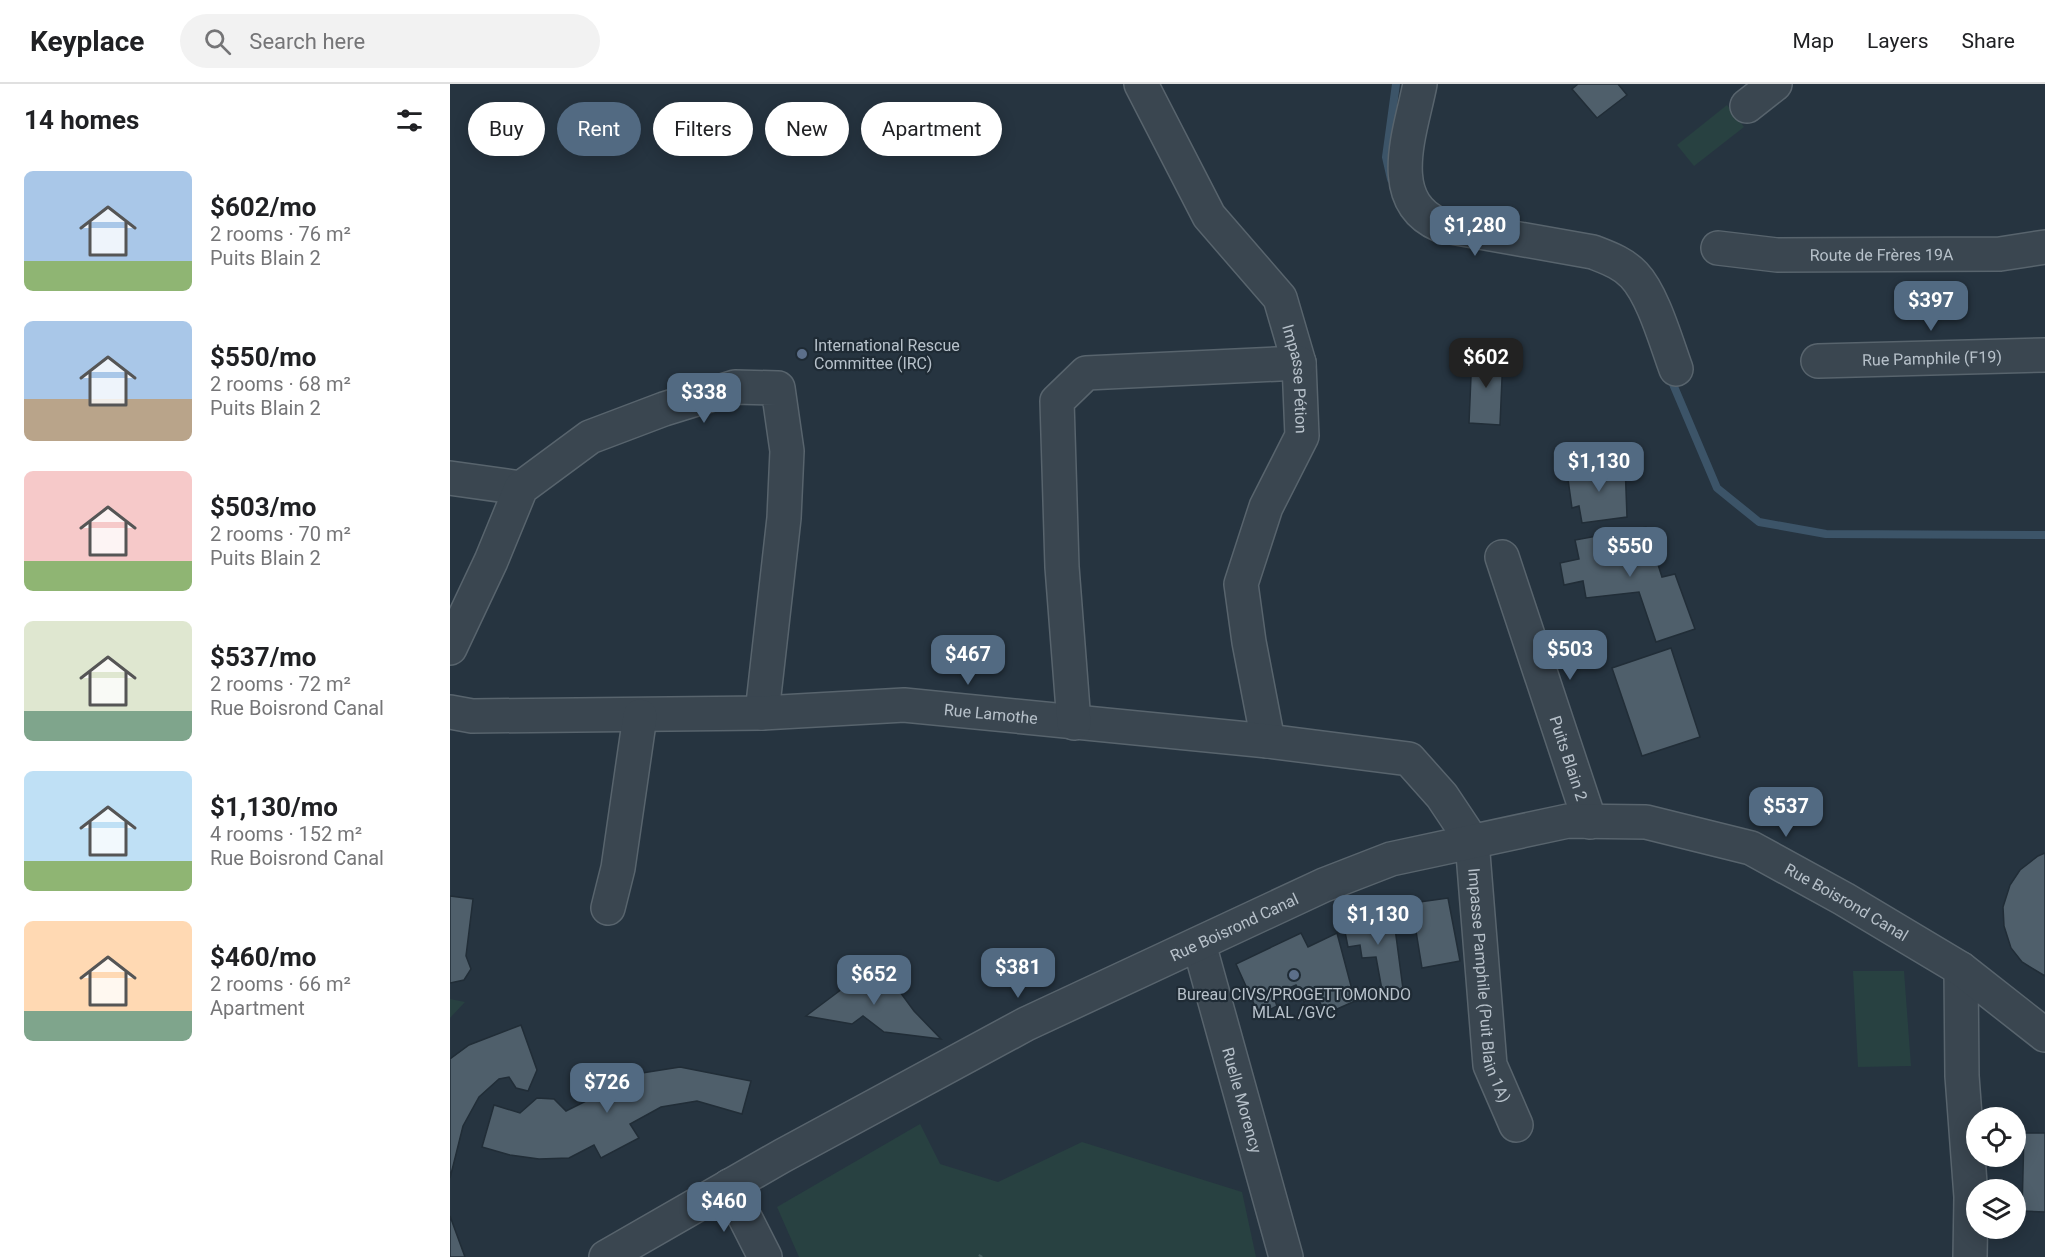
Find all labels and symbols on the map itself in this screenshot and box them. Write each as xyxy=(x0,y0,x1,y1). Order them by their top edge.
pin: $1,280 xyxy=(1426,206,1524,257)
street label: Route de Frères 19A xyxy=(1810,245,1954,264)
pin: $397 xyxy=(1895,281,1967,332)
street label: Impasse Pétion xyxy=(1279,322,1311,434)
place label: International Rescue Committee (IRC) xyxy=(814,336,960,373)
pin: $602 xyxy=(1450,338,1522,389)
marker: International Rescue Committee (IRC) xyxy=(795,347,809,361)
street label: Rue Pamphile (F19) xyxy=(1862,347,2002,369)
pin: $338 xyxy=(668,373,740,424)
pin: $1,130 xyxy=(1550,442,1648,493)
pin: $550 xyxy=(1594,527,1666,578)
pin: $503 xyxy=(1534,630,1606,681)
pin: $467 xyxy=(932,635,1004,686)
street label: Rue Lamothe xyxy=(943,700,1039,728)
street label: Puits Blain 2 xyxy=(1546,713,1592,803)
pin: $537 xyxy=(1750,787,1822,838)
street label: Rue Boisrond Canal xyxy=(1782,859,1912,945)
street label: Impasse Pamphile (Puit Blain 1A) xyxy=(1465,867,1515,1105)
street label: Rue Boisrond Canal xyxy=(1167,889,1301,965)
pin: $1,130 xyxy=(1329,895,1427,946)
pin: $381 xyxy=(982,948,1054,999)
pin: $652 xyxy=(838,955,910,1006)
marker: Bureau CIVS/PROGETTOMONDO MLAL /GVC xyxy=(1287,968,1301,982)
place label: Bureau CIVS/PROGETTOMONDO MLAL /GVC xyxy=(1177,985,1411,1022)
street label: Ruelle Morency xyxy=(1219,1045,1266,1156)
pin: $726 xyxy=(571,1063,643,1114)
pin: $460 xyxy=(688,1182,760,1233)

